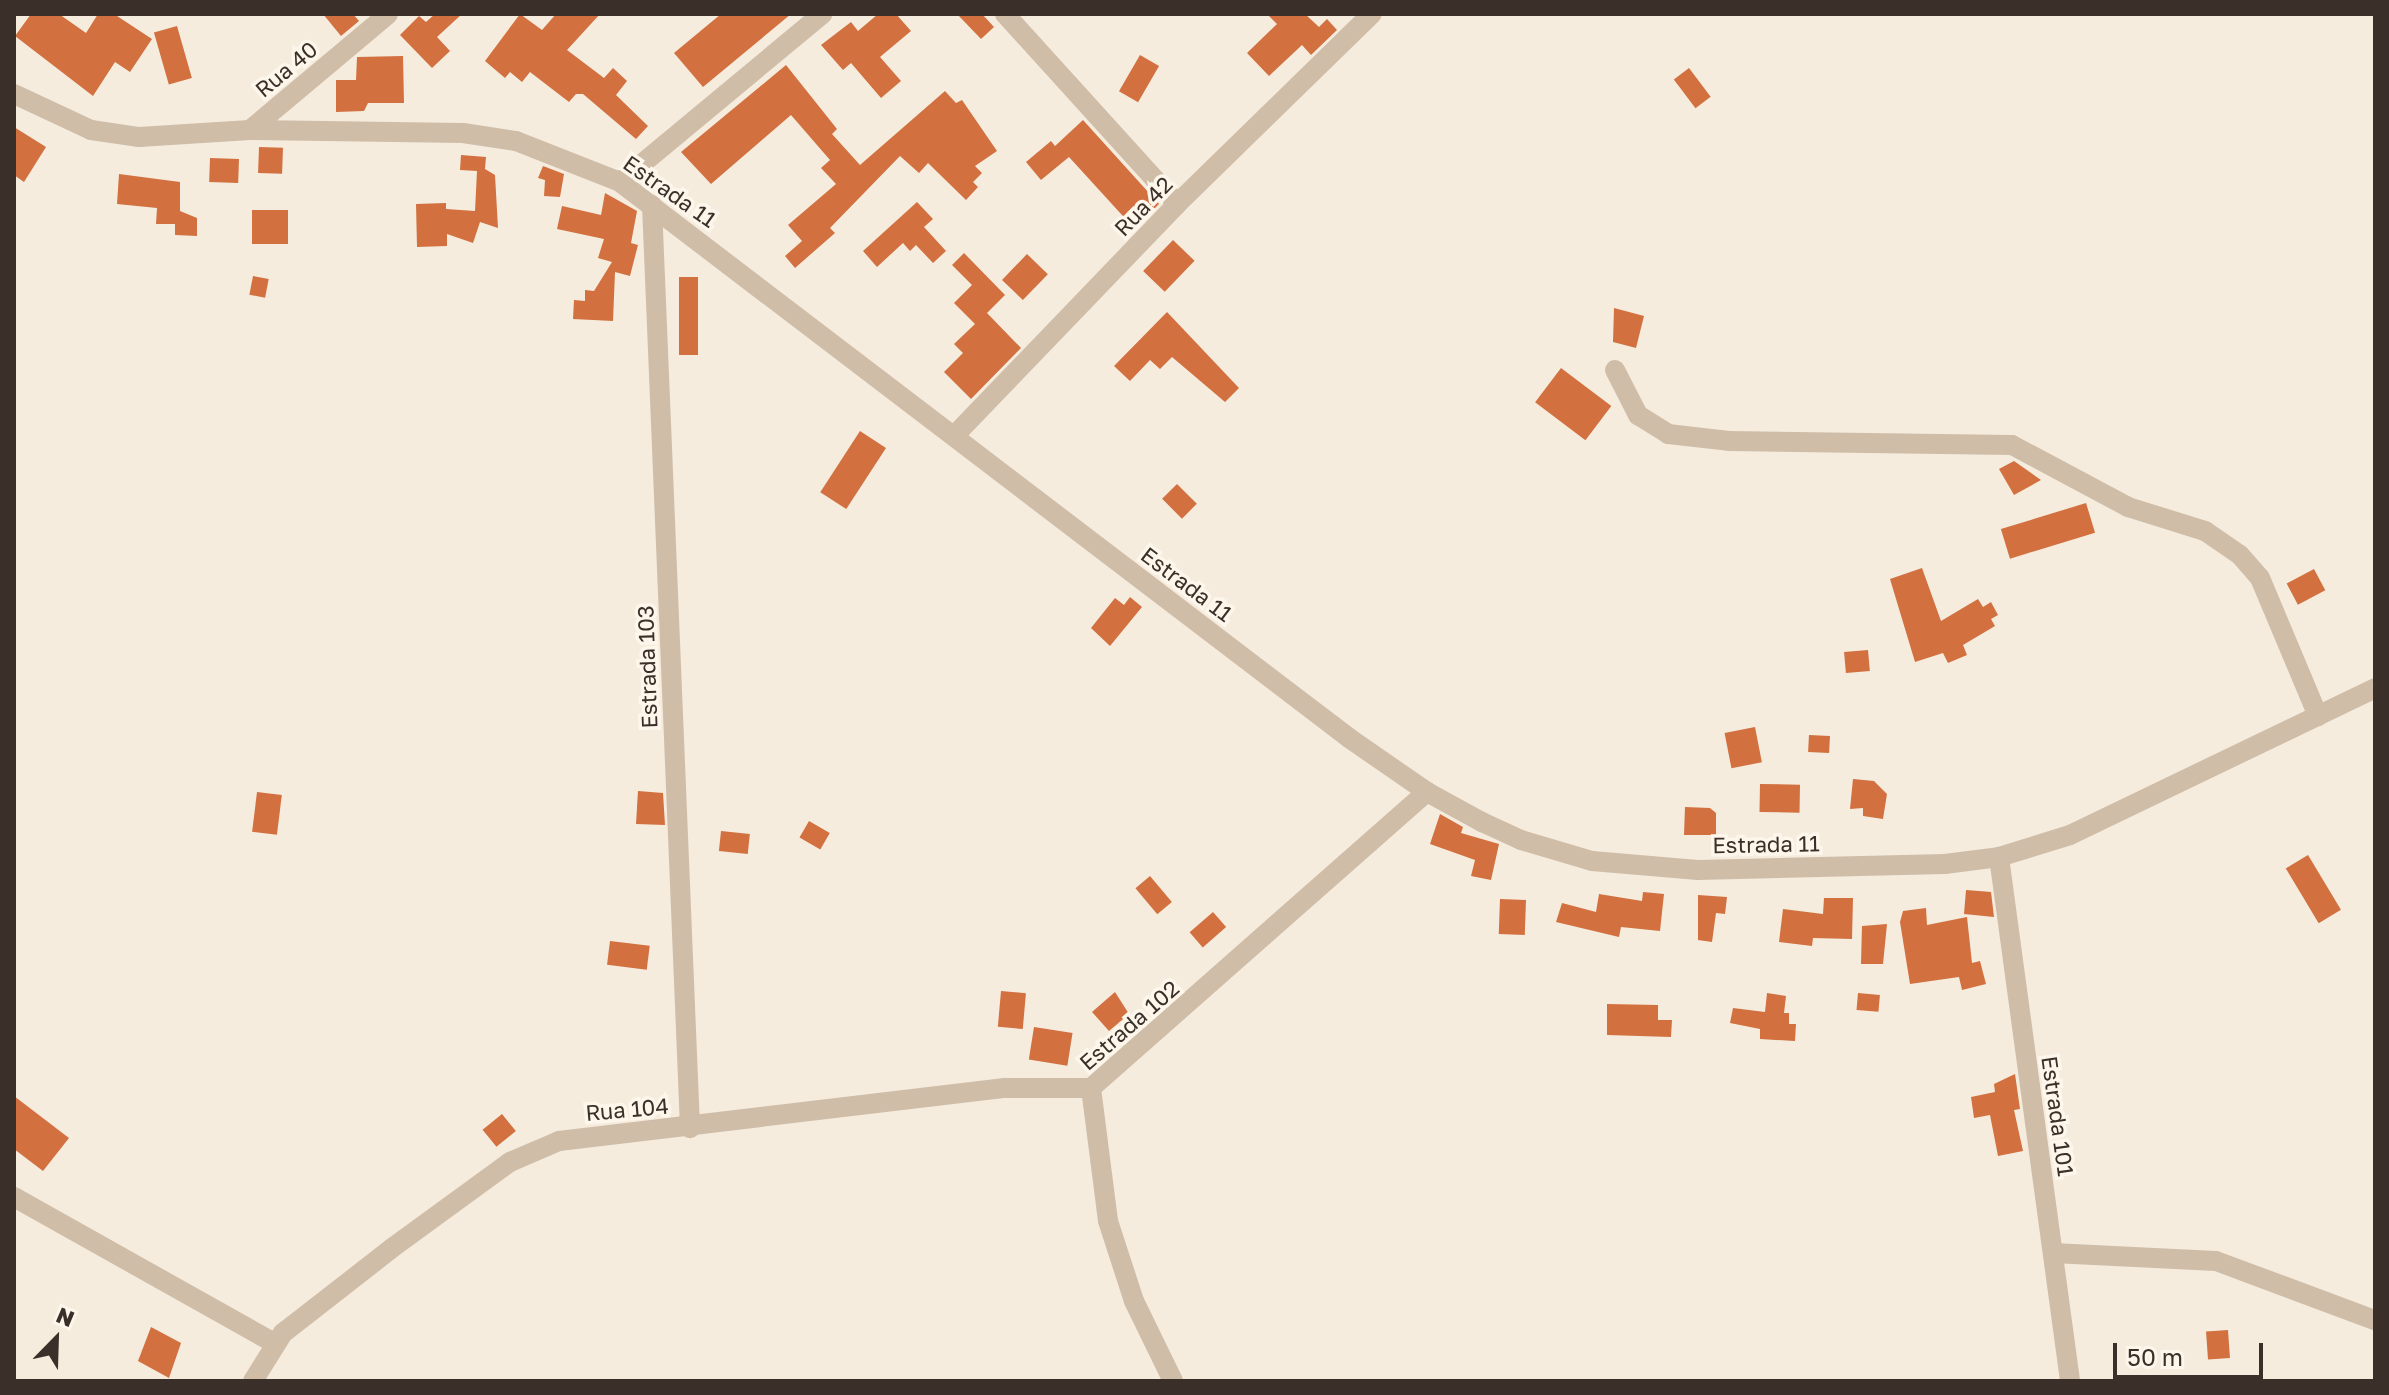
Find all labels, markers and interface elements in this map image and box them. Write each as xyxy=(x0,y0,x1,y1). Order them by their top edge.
street label: Rua 40 xyxy=(250,35,322,103)
street label: Estrada 11 xyxy=(618,149,722,233)
street label: Rua 42 xyxy=(1109,171,1177,241)
street label: Estrada 11 xyxy=(1136,541,1238,627)
street label: Estrada 103 xyxy=(632,605,662,729)
street label: Estrada 11 xyxy=(1712,830,1820,858)
street label: Estrada 102 xyxy=(1074,975,1184,1075)
street label: Estrada 101 xyxy=(2037,1054,2079,1178)
street label: Rua 104 xyxy=(584,1092,670,1126)
north arrow xyxy=(16,1299,96,1379)
text: N xyxy=(53,1301,79,1332)
scale bar xyxy=(2117,1327,2267,1377)
text: 50 m xyxy=(2127,1342,2183,1371)

